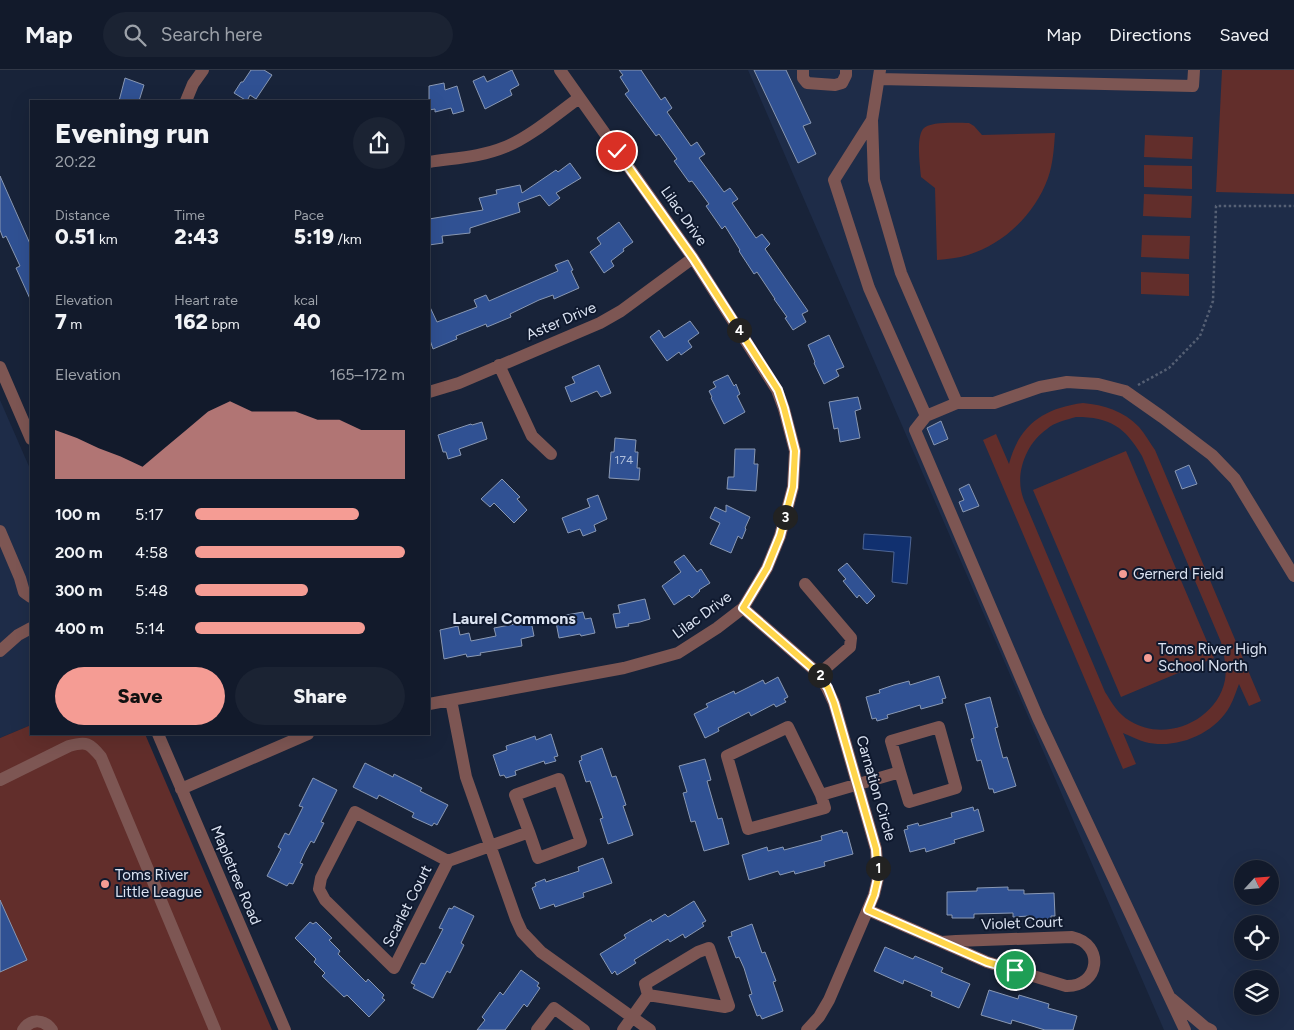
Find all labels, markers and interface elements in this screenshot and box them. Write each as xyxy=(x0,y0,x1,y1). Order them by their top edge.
search box xyxy=(103,12,453,57)
text: Map xyxy=(25,20,73,49)
icon: search xyxy=(121,21,149,49)
text: Search here xyxy=(161,23,262,46)
text: Map xyxy=(1046,24,1081,46)
text: Directions xyxy=(1109,24,1191,46)
text: Saved xyxy=(1219,24,1269,46)
text: Evening run xyxy=(55,116,209,150)
button: share xyxy=(353,117,405,169)
pin xyxy=(596,130,638,172)
icon: check xyxy=(603,137,631,165)
text: 20:22 xyxy=(55,152,96,171)
street label: Lilac Drive xyxy=(657,183,711,249)
text: Distance xyxy=(55,207,110,224)
text: Time xyxy=(174,207,205,224)
text: Pace xyxy=(294,207,324,224)
text: 0.51 xyxy=(55,224,96,249)
text: 2:43 xyxy=(174,224,219,249)
text: 5:19 xyxy=(294,224,334,249)
text: km xyxy=(96,231,118,248)
text: /km xyxy=(334,231,362,248)
text: Elevation xyxy=(55,292,113,309)
text: Heart rate xyxy=(174,292,238,309)
text: kcal xyxy=(294,292,318,309)
street label: Aster Drive xyxy=(523,298,599,344)
text: 7 xyxy=(55,309,67,334)
text: 162 xyxy=(174,309,208,334)
text: 40 xyxy=(294,309,321,334)
text: m xyxy=(67,316,82,333)
text: bpm xyxy=(208,316,240,333)
pin: 4 xyxy=(726,318,752,342)
text: 4 xyxy=(735,322,744,339)
text: Elevation xyxy=(55,365,121,384)
text: 165–172 m xyxy=(330,365,405,384)
house number: 174 xyxy=(615,453,634,467)
pin: 3 xyxy=(772,504,798,530)
text: 100 m xyxy=(55,505,100,524)
text: 5:17 xyxy=(135,505,163,524)
text: 3 xyxy=(782,509,789,526)
text: 200 m xyxy=(55,543,103,562)
text: 4:58 xyxy=(135,543,168,562)
place label: Gernerd Field xyxy=(1133,565,1224,583)
marker: Gernerd Field xyxy=(1117,568,1129,580)
text: 300 m xyxy=(55,581,102,600)
text: 5:48 xyxy=(135,581,168,600)
street label: Lilac Drive xyxy=(669,588,735,642)
district label: Laurel Commons xyxy=(452,609,576,628)
text: 400 m xyxy=(55,619,104,638)
text: 5:14 xyxy=(135,619,165,638)
place label: Toms River High School North xyxy=(1158,640,1267,675)
marker: Toms River High School North xyxy=(1142,652,1154,664)
pin: 2 xyxy=(808,662,832,688)
button: Save xyxy=(55,667,225,725)
button: Share xyxy=(235,667,405,725)
text: 2 xyxy=(816,667,825,684)
street label: Carnation Circle xyxy=(852,733,900,843)
street label: Mapletree Road xyxy=(207,823,265,927)
pin: 1 xyxy=(866,856,890,880)
text: 1 xyxy=(876,860,881,877)
north arrow xyxy=(1234,860,1279,905)
map controls xyxy=(1234,860,1279,1015)
street label: Scarlet Court xyxy=(379,862,435,950)
place label: Toms River Little League xyxy=(115,866,202,901)
marker: Toms River Little League xyxy=(99,878,111,890)
street label: Violet Court xyxy=(981,913,1064,933)
button: locate xyxy=(1234,915,1279,960)
pin xyxy=(994,949,1036,991)
icon: arrive xyxy=(1001,956,1029,984)
button: layers xyxy=(1234,970,1279,1015)

